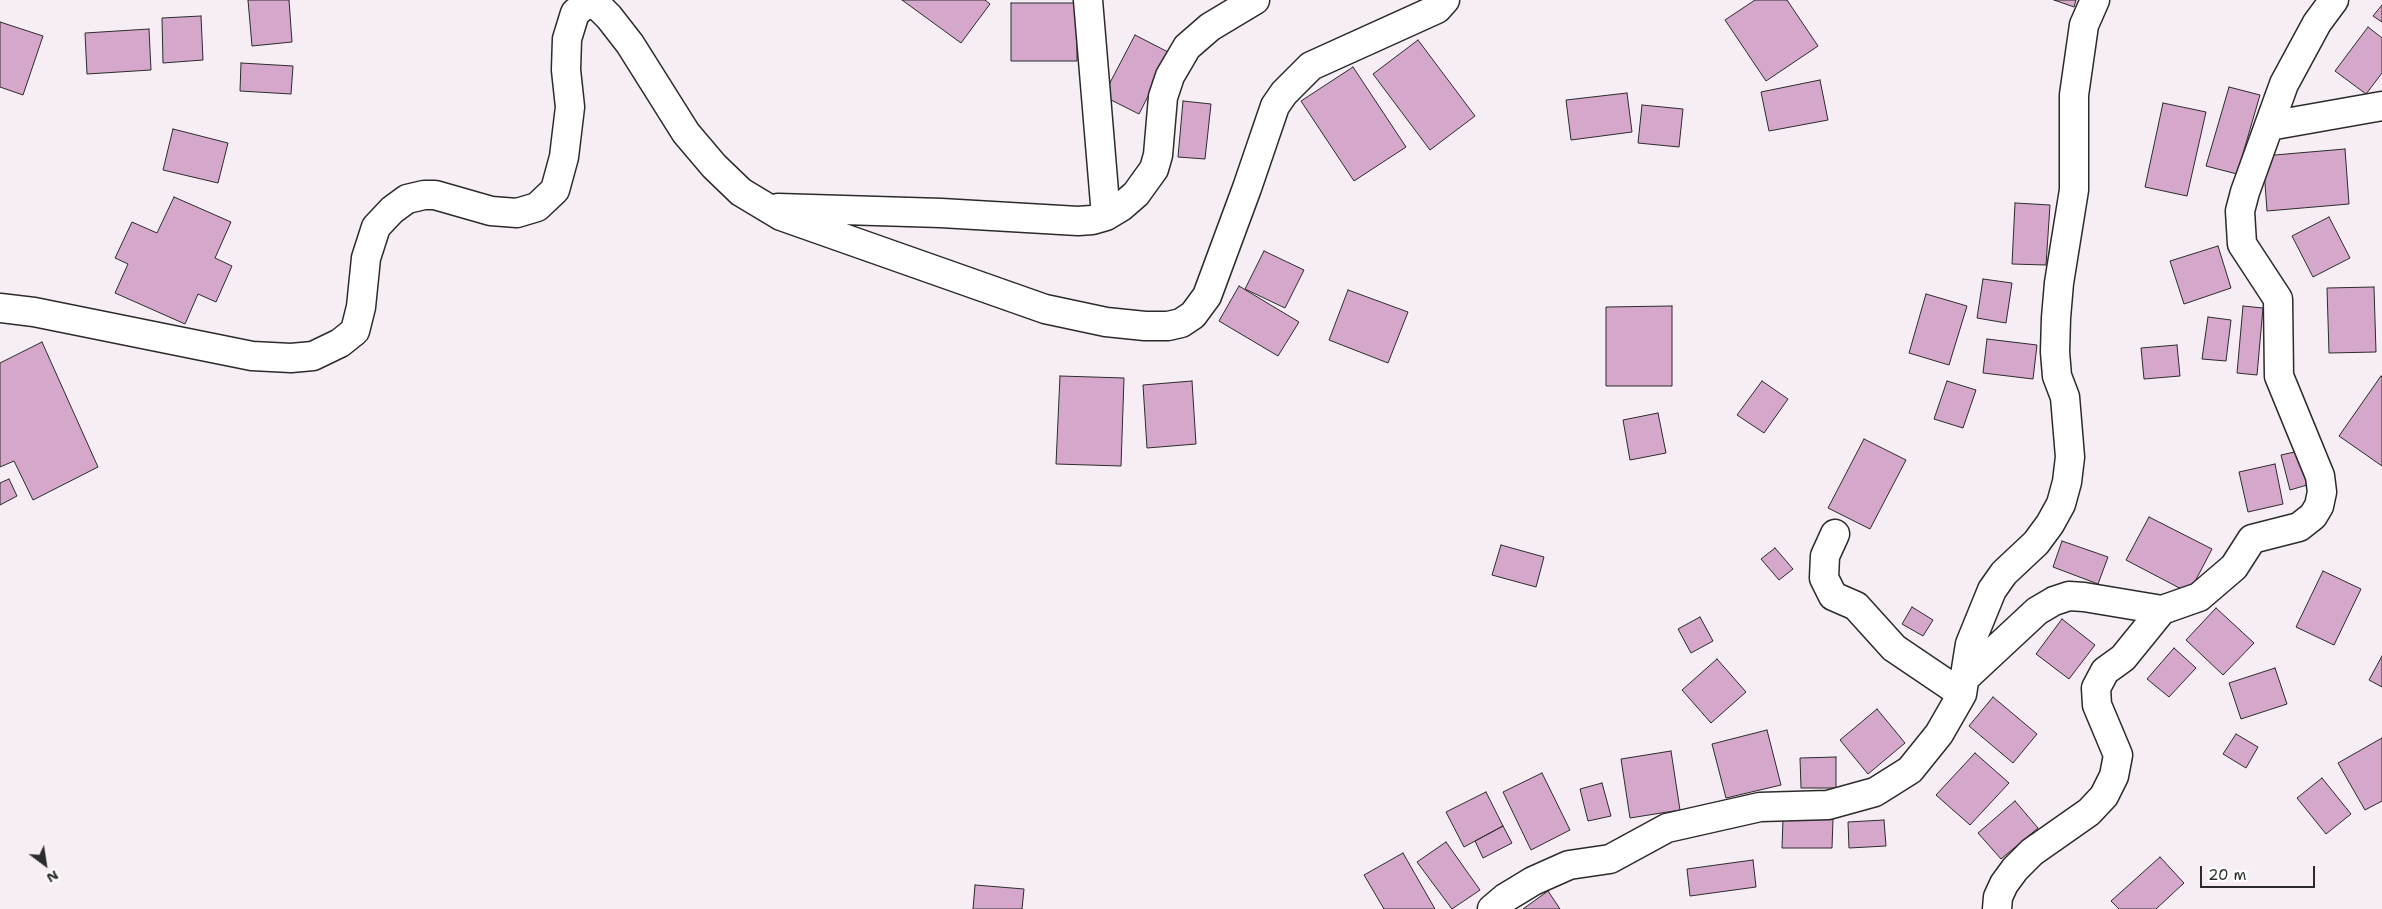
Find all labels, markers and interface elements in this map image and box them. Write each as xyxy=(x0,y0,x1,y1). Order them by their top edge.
north arrow xyxy=(20,839,70,889)
scale bar xyxy=(2202,856,2317,888)
text: 20 m xyxy=(2208,865,2247,885)
text: N xyxy=(43,866,62,887)

